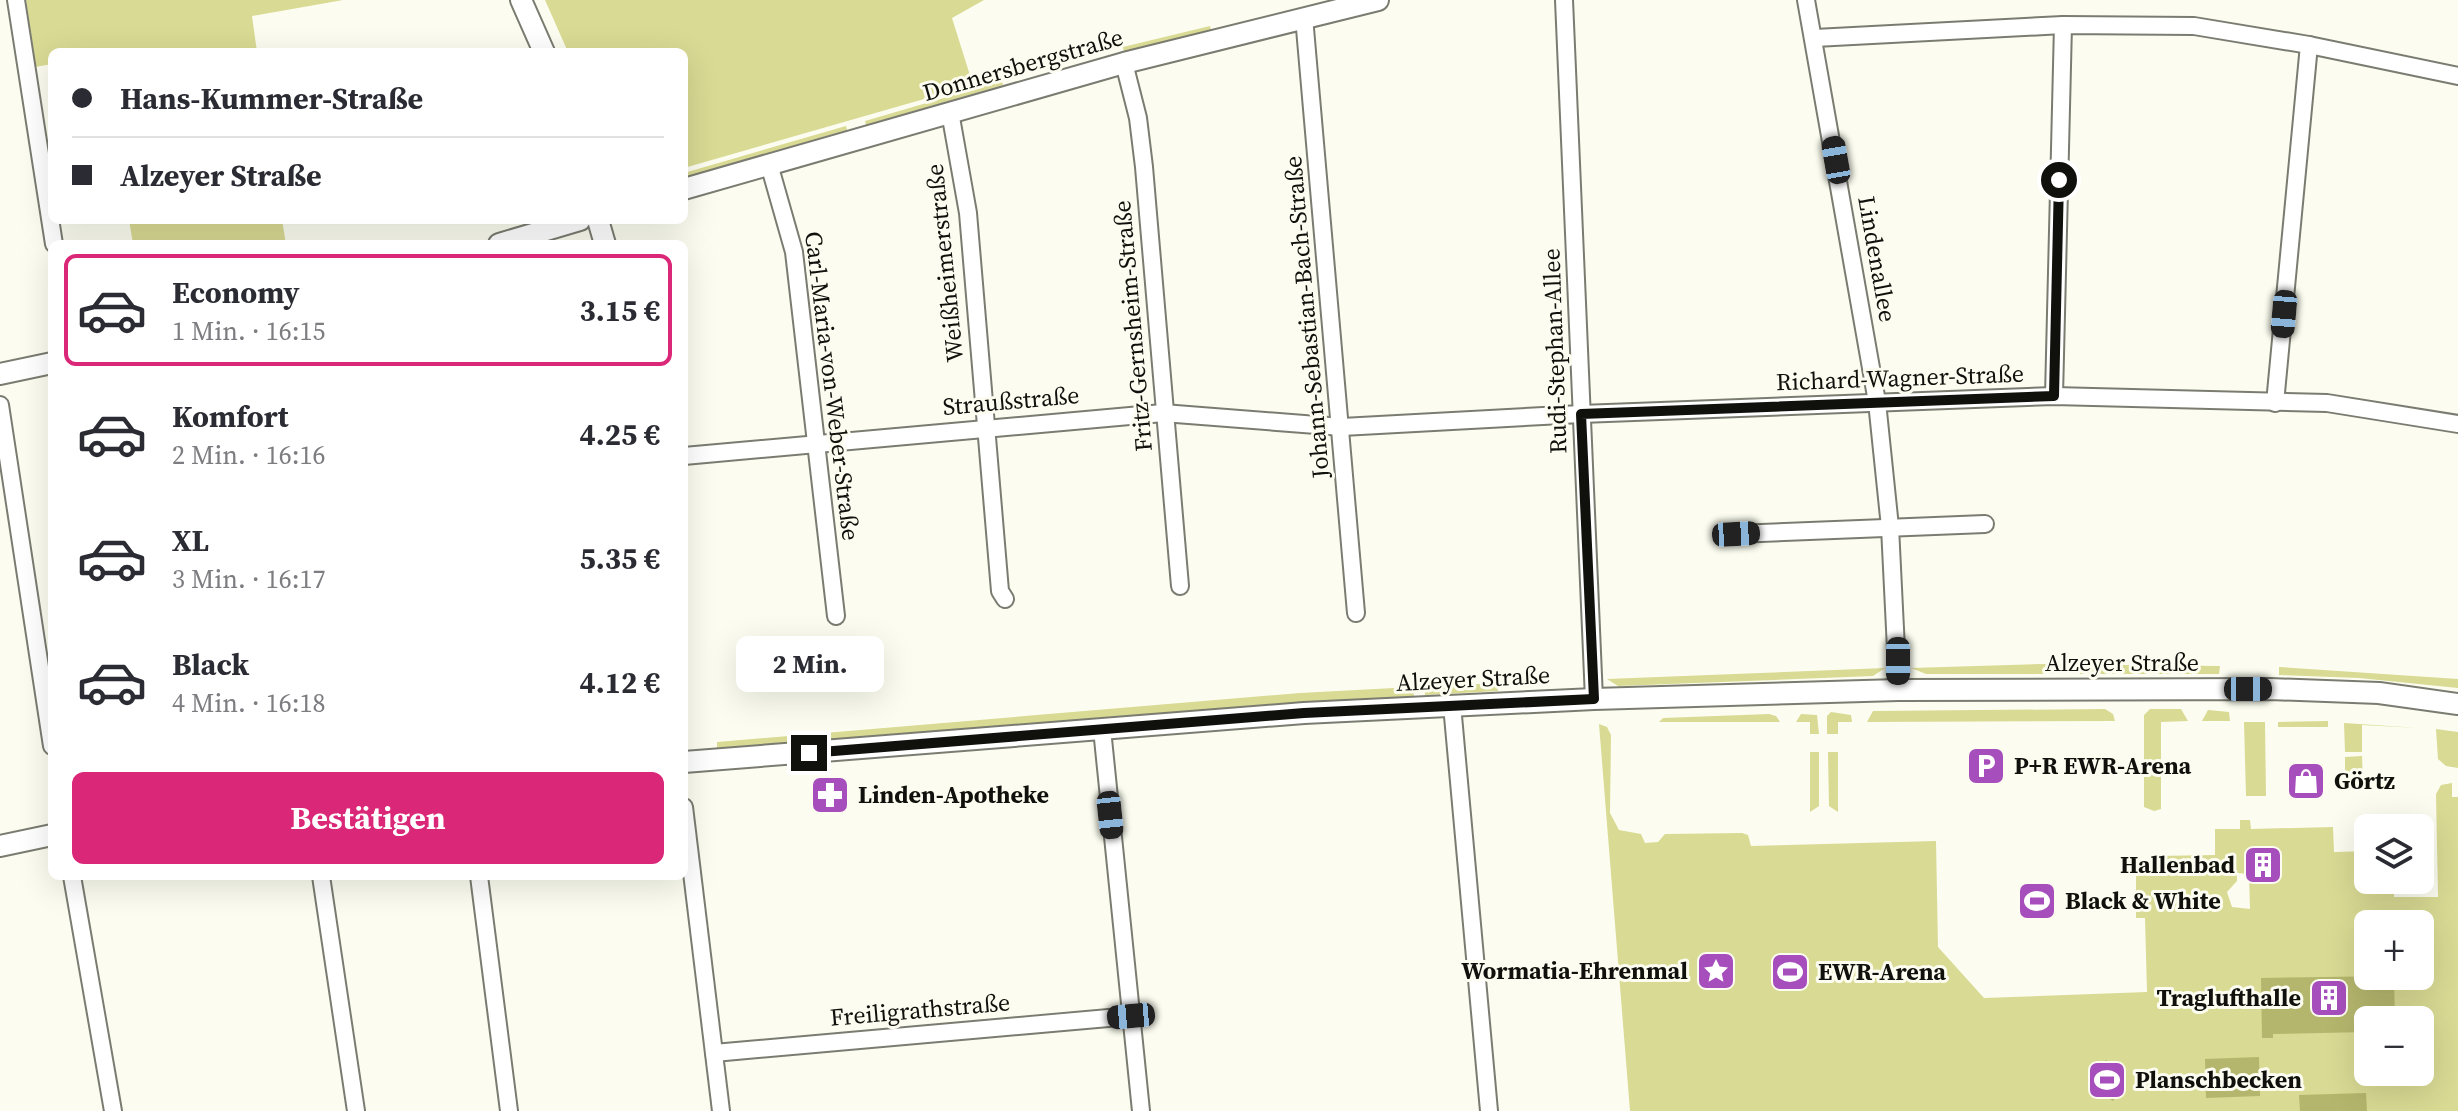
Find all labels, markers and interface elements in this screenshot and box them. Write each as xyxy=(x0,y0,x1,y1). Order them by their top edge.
street label: Donnersbergstraße xyxy=(919,20,1127,109)
text: Hans-Kummer-Straße xyxy=(120,78,423,119)
car xyxy=(1820,134,1852,186)
street label: Johann-Sebastian-Bach-Straße xyxy=(1276,154,1337,481)
text: Alzeyer Straße xyxy=(120,155,322,196)
street label: Weißheimerstraße xyxy=(918,162,971,364)
route start xyxy=(2041,162,2077,198)
street label: Lindenallee xyxy=(1850,193,1905,325)
street label: Fritz-Gernsheim-Straße xyxy=(1105,199,1160,453)
street label: Carl-Maria-von-Weber-Straße xyxy=(797,229,868,542)
street label: Rudi-Stephan-Allee xyxy=(1534,248,1575,454)
text: Economy xyxy=(172,272,300,313)
icon: car xyxy=(76,274,148,346)
car xyxy=(2270,289,2298,339)
text: 3.15 € xyxy=(580,290,660,331)
text: 1 Min. · 16:15 xyxy=(172,313,326,349)
street label: Richard-Wagner-Straße xyxy=(1775,357,2025,398)
street label: Straußstraße xyxy=(941,378,1081,423)
text: Komfort xyxy=(172,396,289,437)
icon: car xyxy=(76,398,148,470)
text: 4.25 € xyxy=(580,414,660,455)
text: 2 Min. · 16:16 xyxy=(172,437,326,473)
text: XL xyxy=(172,520,209,561)
car xyxy=(1711,521,1761,547)
icon: car xyxy=(76,522,148,594)
text: 5.35 € xyxy=(580,538,660,579)
text: 3 Min. · 16:17 xyxy=(172,561,326,597)
callout: 2 Min. xyxy=(735,637,883,693)
car xyxy=(1886,637,1910,685)
text: Black xyxy=(172,644,249,685)
icon: car xyxy=(76,646,148,718)
text: 2 Min. xyxy=(773,646,847,682)
street label: Alzeyer Straße xyxy=(2045,646,2199,679)
street label: Alzeyer Straße xyxy=(1395,658,1551,699)
text: 4.12 € xyxy=(580,662,660,703)
car xyxy=(2224,677,2272,701)
text: 4 Min. · 16:18 xyxy=(172,685,326,721)
route end xyxy=(791,735,827,771)
parking icon: P+R EWR-Arena xyxy=(1965,745,2007,787)
place label: P+R EWR-Arena xyxy=(2014,749,2192,782)
shop icon: Görtz xyxy=(2285,760,2327,802)
place label: Görtz xyxy=(2334,764,2395,797)
button: Bestätigen xyxy=(72,772,664,864)
pharmacy icon: Linden-Apotheke xyxy=(809,774,851,816)
place label: Linden-Apotheke xyxy=(858,778,1049,811)
car xyxy=(1096,790,1124,840)
map controls xyxy=(2354,814,2434,1086)
button: layers xyxy=(2354,814,2434,894)
building icon: Hallenbad xyxy=(2242,844,2284,886)
place label: Hallenbad xyxy=(2120,848,2235,881)
sports icon: Black & White xyxy=(2016,880,2058,922)
place label: Black & White xyxy=(2065,884,2221,917)
button: + xyxy=(2354,910,2434,990)
place icon: Wormatia-Ehrenmal xyxy=(1695,950,1737,992)
sports icon: EWR-Arena xyxy=(1769,951,1811,993)
place label: Wormatia-Ehrenmal xyxy=(1461,954,1688,987)
place label: EWR-Arena xyxy=(1818,955,1946,988)
building icon: Traglufthalle xyxy=(2308,977,2350,1019)
place label: Traglufthalle xyxy=(2157,981,2301,1014)
street label: Freiligrathstraße xyxy=(829,985,1011,1034)
car xyxy=(1106,1002,1156,1030)
button: − xyxy=(2354,1006,2434,1086)
sports icon: Planschbecken xyxy=(2086,1059,2128,1101)
place label: Planschbecken xyxy=(2135,1063,2302,1096)

